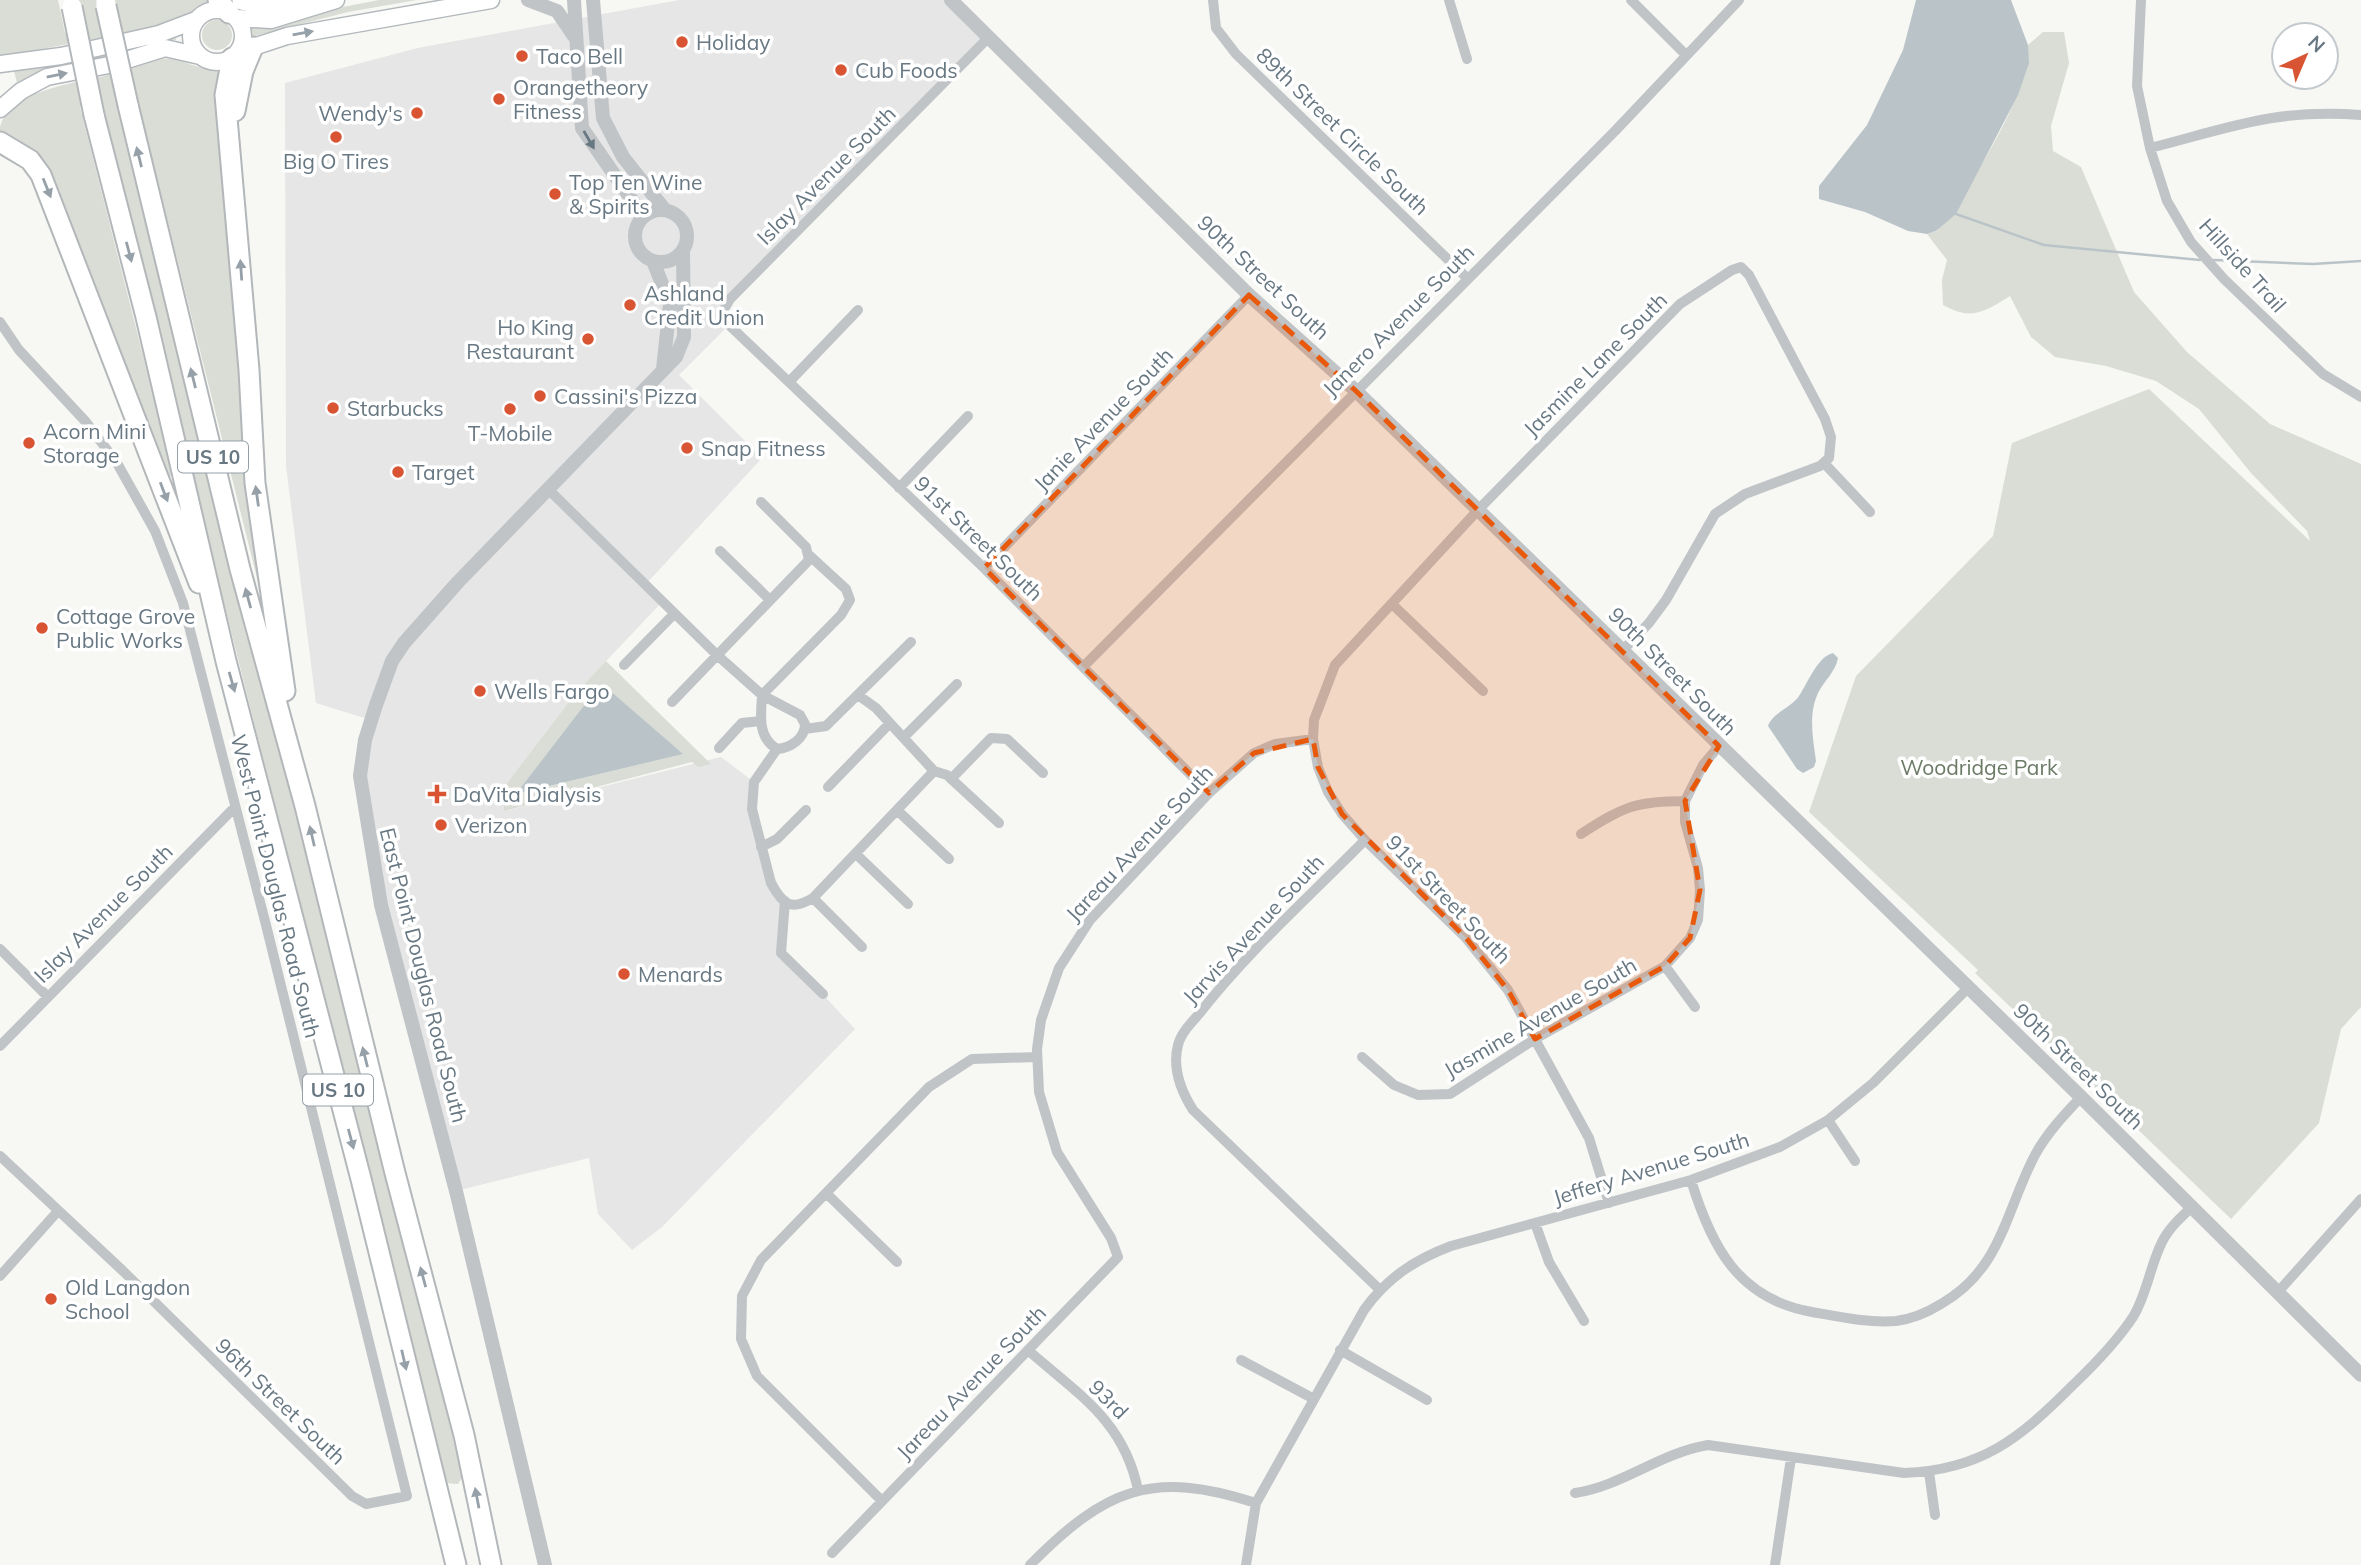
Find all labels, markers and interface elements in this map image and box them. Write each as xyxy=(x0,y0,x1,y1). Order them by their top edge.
north arrow xyxy=(2270,21,2340,91)
one-way arrow xyxy=(292,27,314,38)
place label: Holiday xyxy=(696,29,770,55)
text: N xyxy=(2303,30,2330,57)
marker: Holiday xyxy=(674,34,690,50)
street label: 89th Street Circle South xyxy=(1251,42,1435,220)
place label: Taco Bell xyxy=(536,43,623,69)
marker: Taco Bell xyxy=(514,48,530,64)
place label: Cub Foods xyxy=(855,57,958,83)
marker: Cub Foods xyxy=(833,62,849,78)
one-way arrow xyxy=(47,69,69,80)
place label: Orangetheory Fitness xyxy=(513,74,648,124)
marker: Orangetheory Fitness xyxy=(491,91,507,107)
place label: Wendy's xyxy=(318,100,403,126)
street label: Islay Avenue South xyxy=(751,100,901,250)
marker: Wendy's xyxy=(409,105,425,121)
marker: Big O Tires xyxy=(328,129,344,145)
one-way arrow xyxy=(583,130,595,149)
one-way arrow xyxy=(133,145,144,167)
place label: Big O Tires xyxy=(283,148,389,174)
place label: Top Ten Wine & Spirits xyxy=(569,169,703,219)
one-way arrow xyxy=(41,178,52,199)
marker: Top Ten Wine & Spirits xyxy=(547,186,563,202)
street label: 90th Street South xyxy=(1193,209,1335,345)
street label: Hillside Trail xyxy=(2194,213,2292,317)
street label: Janero Avenue South xyxy=(1317,239,1479,401)
one-way arrow xyxy=(124,241,135,263)
one-way arrow xyxy=(235,258,246,280)
place label: Ashland Credit Union xyxy=(644,280,765,330)
street label: Jasmine Lane South xyxy=(1518,287,1672,441)
marker: Ashland Credit Union xyxy=(622,297,638,313)
place label: Ho King Restaurant xyxy=(466,314,574,364)
marker: Ho King Restaurant xyxy=(580,331,596,347)
street label: Janie Avenue South xyxy=(1028,342,1178,496)
one-way arrow xyxy=(187,366,198,388)
place label: Cassini's Pizza xyxy=(554,383,697,409)
marker: Cassini's Pizza xyxy=(532,388,548,404)
place label: Starbucks xyxy=(347,395,444,421)
marker: Starbucks xyxy=(325,400,341,416)
marker: T-Mobile xyxy=(502,401,518,417)
place label: Acorn Mini Storage xyxy=(43,418,146,468)
place label: T-Mobile xyxy=(468,420,552,446)
marker: Acorn Mini Storage xyxy=(21,435,37,451)
place label: Snap Fitness xyxy=(701,435,826,461)
marker: Snap Fitness xyxy=(679,440,695,456)
road number: US 10 xyxy=(178,442,248,472)
place label: Target xyxy=(412,459,475,485)
marker: Target xyxy=(390,464,406,480)
street label: 91st Street South xyxy=(909,470,1049,606)
one-way arrow xyxy=(159,481,170,502)
one-way arrow xyxy=(251,485,262,507)
one-way arrow xyxy=(243,587,253,608)
street label: 90th Street South xyxy=(1603,601,1743,741)
place label: Cottage Grove Public Works xyxy=(56,603,195,653)
marker: Cottage Grove Public Works xyxy=(34,620,50,636)
one-way arrow xyxy=(227,671,237,692)
place label: Wells Fargo xyxy=(494,678,610,704)
marker: Wells Fargo xyxy=(472,683,488,699)
street label: West Point Douglas Road South xyxy=(226,732,326,1040)
park label: Woodridge Park xyxy=(1900,754,2058,780)
street label: Jareau Avenue South xyxy=(1060,759,1218,927)
place label: DaVita Dialysis xyxy=(453,781,601,807)
marker: DaVita Dialysis xyxy=(427,784,447,804)
place label: Verizon xyxy=(455,812,527,838)
marker: Verizon xyxy=(433,817,449,833)
one-way arrow xyxy=(306,825,317,847)
street label: East Point Douglas Road South xyxy=(375,825,473,1125)
street label: 91st Street South xyxy=(1381,829,1517,969)
street label: Islay Avenue South xyxy=(28,838,178,988)
street label: Jarvis Avenue South xyxy=(1177,849,1329,1009)
street label: Jasmine Avenue South xyxy=(1439,951,1641,1083)
place label: Menards xyxy=(638,961,723,987)
marker: Menards xyxy=(616,966,632,982)
street label: 90th Street South xyxy=(2009,997,2149,1135)
one-way arrow xyxy=(359,1046,370,1068)
road number: US 10 xyxy=(303,1074,373,1106)
street label: Jeffery Avenue South xyxy=(1550,1126,1752,1210)
one-way arrow xyxy=(346,1128,357,1150)
one-way arrow xyxy=(417,1267,427,1288)
place label: Old Langdon School xyxy=(65,1274,190,1324)
marker: Old Langdon School xyxy=(43,1291,59,1307)
street label: Jareau Avenue South xyxy=(891,1300,1051,1464)
street label: 96th Street South xyxy=(211,1332,351,1470)
one-way arrow xyxy=(399,1349,410,1371)
street label: 93rd xyxy=(1084,1374,1134,1424)
one-way arrow xyxy=(472,1487,483,1509)

